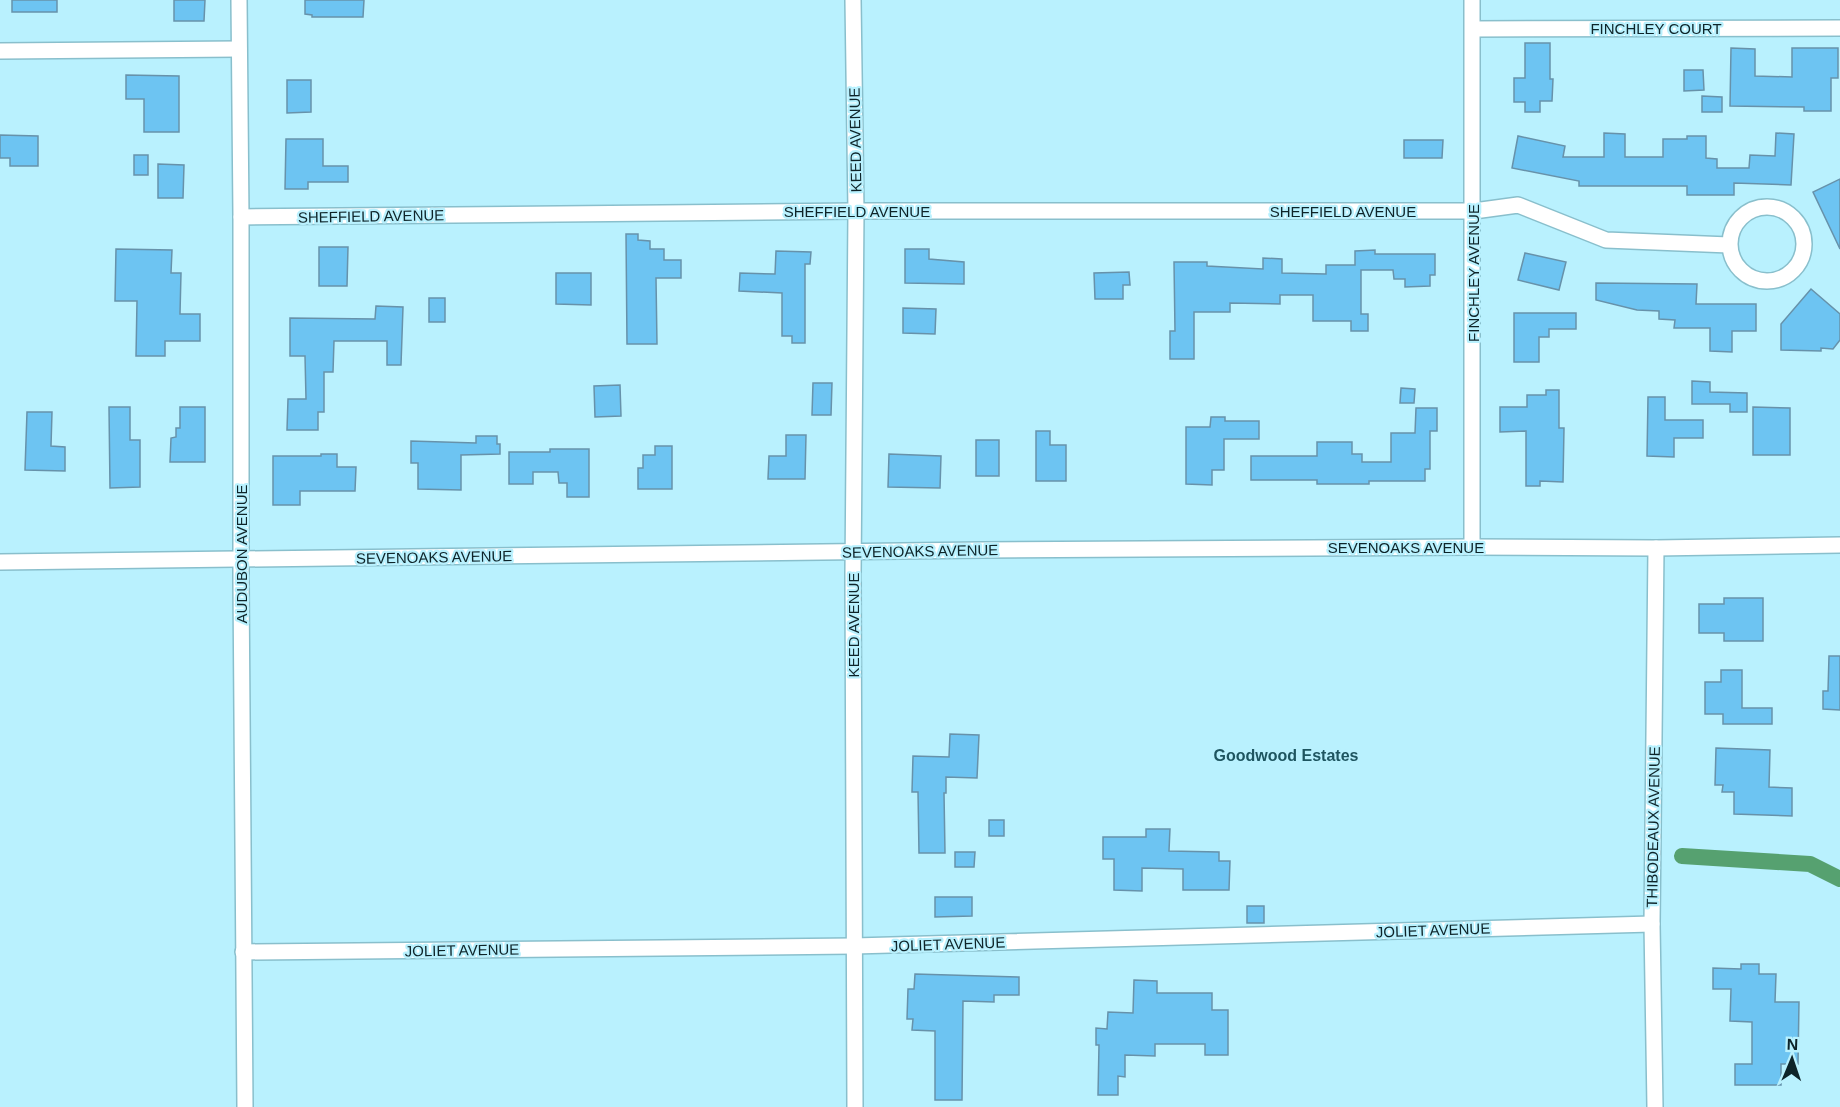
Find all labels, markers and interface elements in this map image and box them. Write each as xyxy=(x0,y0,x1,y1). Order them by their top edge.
street label: FINCHLEY COURT xyxy=(1590,20,1722,37)
street label: KEED AVENUE xyxy=(846,87,864,193)
street label: SHEFFIELD AVENUE xyxy=(784,203,930,220)
street label: SHEFFIELD AVENUE xyxy=(1270,203,1416,220)
street label: FINCHLEY AVENUE xyxy=(1465,204,1482,342)
street label: SHEFFIELD AVENUE xyxy=(298,206,444,226)
street label: AUDUBON AVENUE xyxy=(233,485,250,623)
street label: SEVENOAKS AVENUE xyxy=(1328,539,1484,556)
street label: SEVENOAKS AVENUE xyxy=(842,541,998,561)
street label: SEVENOAKS AVENUE xyxy=(356,547,512,567)
street label: KEED AVENUE xyxy=(845,573,862,677)
street label: THIBODEAUX AVENUE xyxy=(1643,746,1663,908)
district label: Goodwood Estates xyxy=(1214,747,1359,764)
street label: JOLIET AVENUE xyxy=(1375,920,1491,940)
street label: JOLIET AVENUE xyxy=(890,934,1006,954)
street label: JOLIET AVENUE xyxy=(405,941,519,959)
north arrow xyxy=(1762,1029,1822,1089)
text: N xyxy=(1786,1036,1799,1053)

